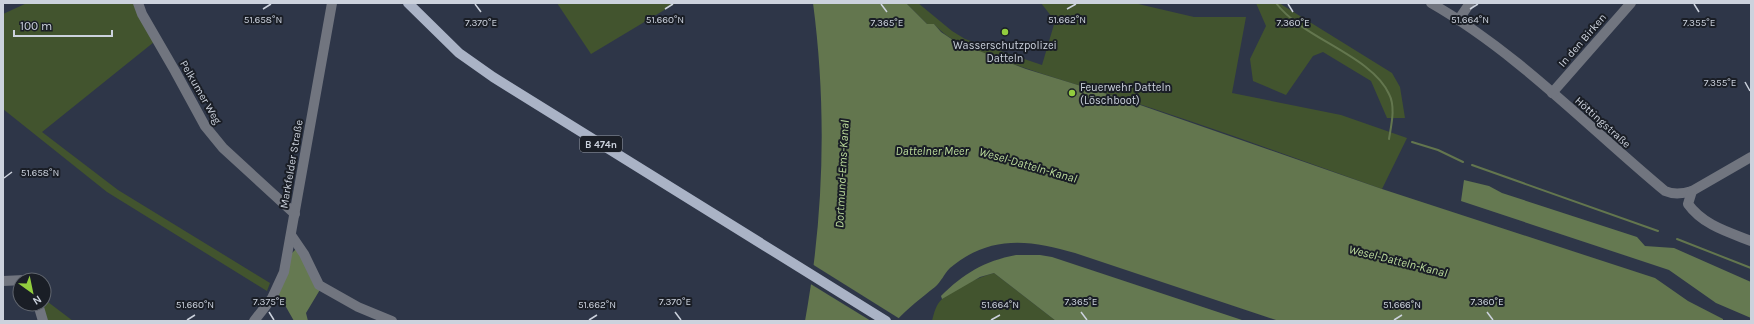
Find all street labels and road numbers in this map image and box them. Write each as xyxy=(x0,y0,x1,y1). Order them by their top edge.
street label: In den Birken xyxy=(1556,11,1609,70)
street label: Pelkumer Weg xyxy=(177,58,224,127)
street label: Höttingstraße xyxy=(1572,94,1633,151)
street label: Markfelder Straße xyxy=(277,118,306,209)
road number: B 474n xyxy=(580,136,622,152)

